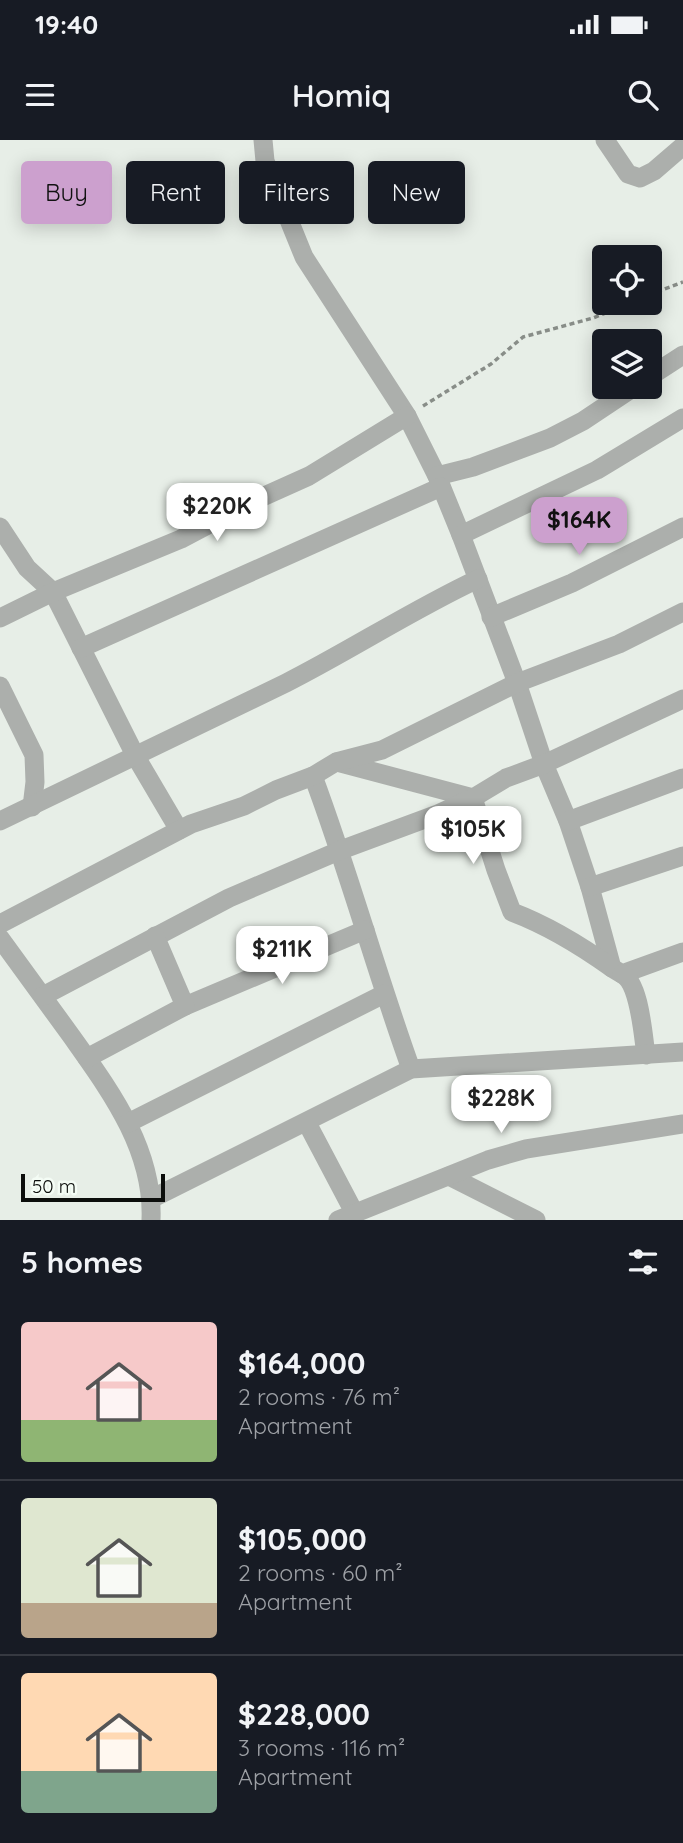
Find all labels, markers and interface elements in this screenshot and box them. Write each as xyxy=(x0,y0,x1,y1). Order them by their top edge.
text: 19:40 xyxy=(35,8,98,41)
text: Homiq xyxy=(292,75,391,115)
icon: menu xyxy=(21,76,59,114)
icon: search xyxy=(624,76,662,114)
chip: Buy xyxy=(21,161,112,224)
chip: Rent xyxy=(126,161,225,224)
chip: Filters xyxy=(239,161,354,224)
chip: New xyxy=(368,161,465,224)
map controls xyxy=(592,245,662,399)
button: locate xyxy=(592,245,662,315)
button: layers xyxy=(592,329,662,399)
pin: $220K xyxy=(168,484,266,543)
text: $220K xyxy=(182,491,252,520)
pin: $164K xyxy=(530,498,628,557)
text: $164K xyxy=(547,505,611,534)
pin: $105K xyxy=(424,806,522,866)
text: $105K xyxy=(440,814,506,843)
pin: $211K xyxy=(233,926,331,986)
text: $211K xyxy=(252,934,312,963)
pin: $228K xyxy=(452,1076,550,1135)
text: $228K xyxy=(467,1083,535,1112)
scale bar xyxy=(21,1171,164,1203)
text: 50 m xyxy=(32,1174,76,1198)
text: 5 homes xyxy=(21,1243,143,1281)
icon: filters xyxy=(624,1243,662,1281)
text: $164,000 xyxy=(238,1344,365,1382)
icon: home xyxy=(77,1350,161,1434)
text: 2 rooms · 76 m² xyxy=(238,1382,400,1411)
text: Apartment xyxy=(238,1411,352,1440)
text: $105,000 xyxy=(238,1520,367,1558)
icon: home xyxy=(77,1526,161,1610)
text: 2 rooms · 60 m² xyxy=(238,1558,403,1587)
text: Apartment xyxy=(238,1587,352,1616)
text: $228,000 xyxy=(238,1695,370,1733)
icon: home xyxy=(77,1701,161,1785)
text: 3 rooms · 116 m² xyxy=(238,1733,405,1762)
text: Apartment xyxy=(238,1762,352,1791)

